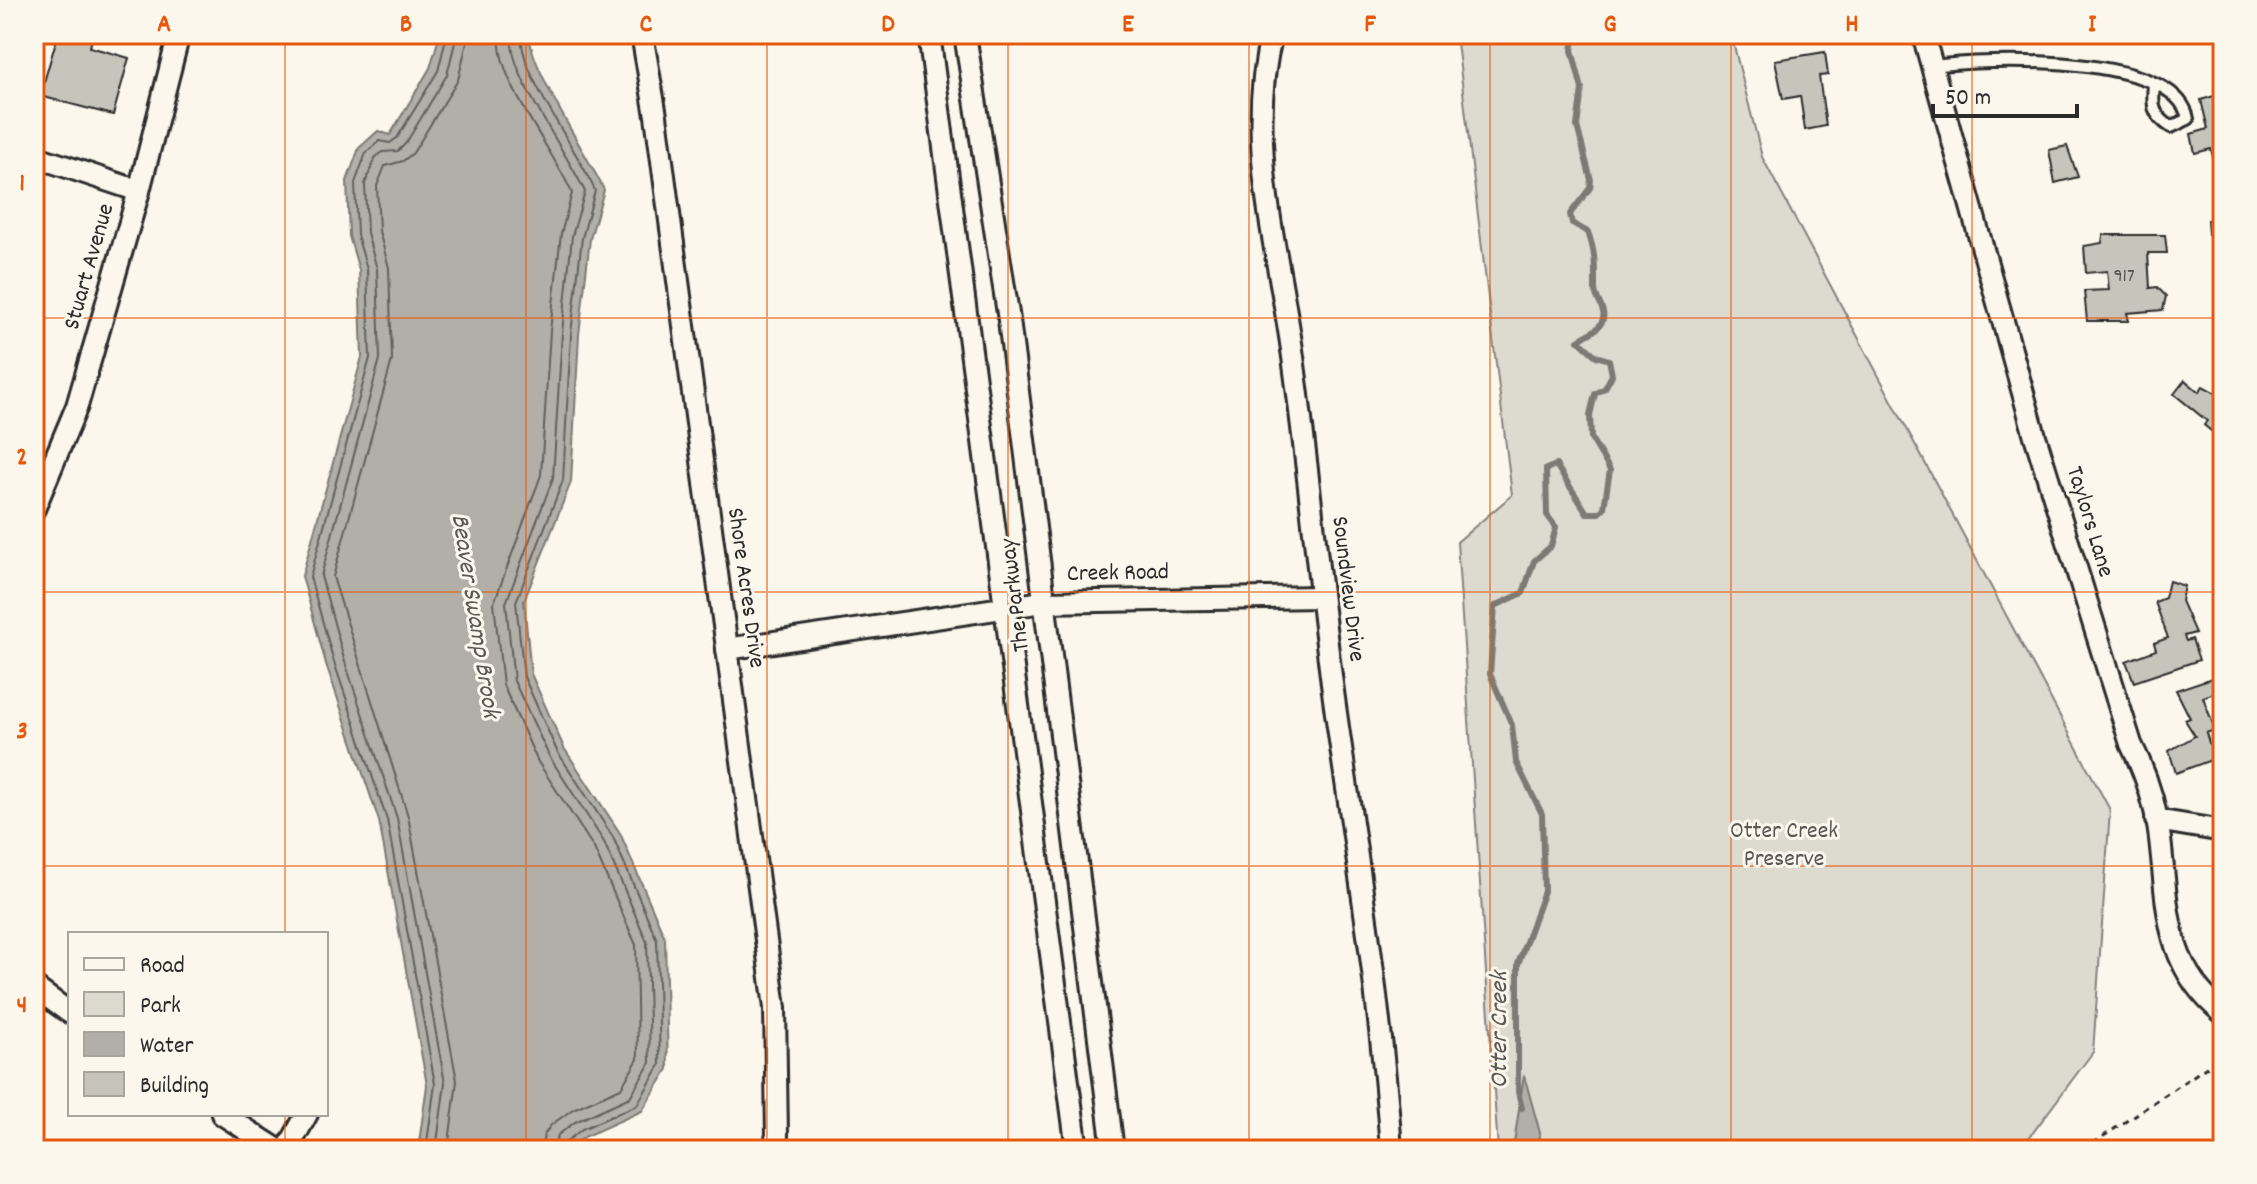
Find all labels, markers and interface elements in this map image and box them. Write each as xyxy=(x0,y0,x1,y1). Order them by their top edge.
text: A xyxy=(157,7,171,44)
text: B xyxy=(400,7,412,44)
text: C xyxy=(640,7,653,44)
text: D xyxy=(881,7,895,44)
text: E xyxy=(1122,7,1134,44)
text: F xyxy=(1364,7,1376,44)
text: G xyxy=(1603,7,1617,44)
text: H xyxy=(1845,7,1859,44)
text: I xyxy=(2088,7,2097,44)
scale bar xyxy=(1933,68,2077,118)
text: 50 m xyxy=(1945,82,1991,116)
text: 1 xyxy=(19,166,25,203)
street label: Stuart Avenue xyxy=(56,200,124,334)
house number: 917 xyxy=(2113,263,2135,291)
text: 2 xyxy=(16,440,28,477)
street label: Taylors Lane xyxy=(2056,462,2122,582)
street label: Shore Acres Drive xyxy=(717,506,773,670)
water label: Beaver Swamp Brook xyxy=(440,511,509,723)
street label: Soundview Drive xyxy=(1321,514,1373,664)
street label: The Parkway xyxy=(992,535,1040,654)
street label: Creek Road xyxy=(1067,556,1169,592)
text: 3 xyxy=(16,714,28,751)
park label: Otter Creek Preserve xyxy=(1730,815,1838,877)
legend xyxy=(68,932,328,1116)
text: Road xyxy=(140,950,185,984)
water label: Otter Creek xyxy=(1482,969,1519,1089)
text: 4 xyxy=(17,988,27,1025)
text: Park xyxy=(140,990,181,1024)
text: Water xyxy=(140,1030,193,1064)
text: Building xyxy=(140,1070,209,1104)

